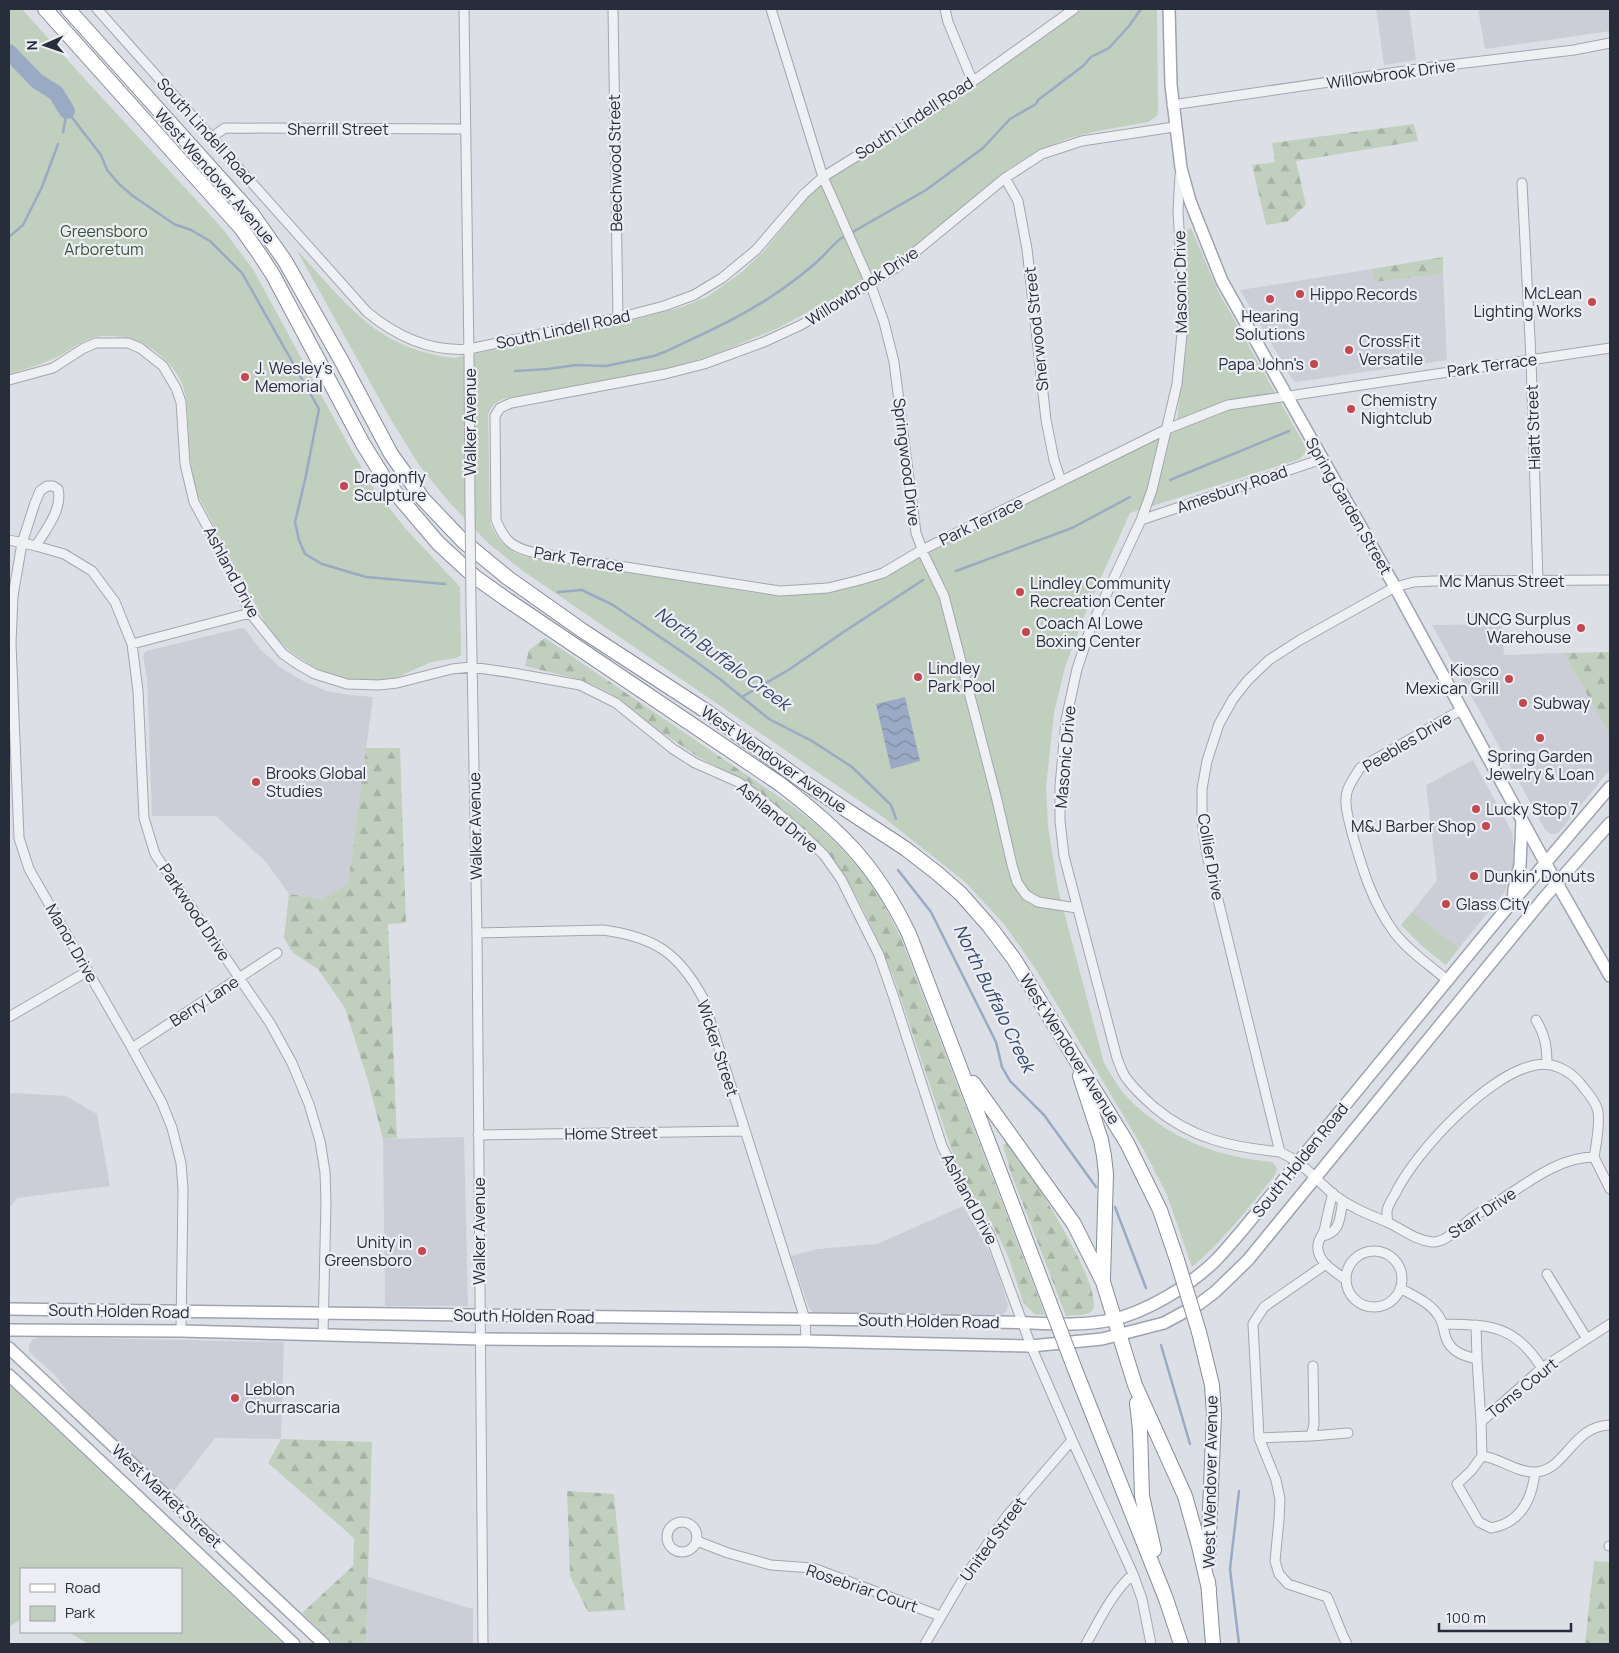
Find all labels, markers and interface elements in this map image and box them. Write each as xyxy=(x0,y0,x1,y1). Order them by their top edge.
north arrow xyxy=(20,20,70,70)
text: N xyxy=(22,40,41,51)
street label: Willowbrook Drive xyxy=(1325,54,1457,94)
street label: South Lindell Road xyxy=(851,72,977,164)
street label: South Lindell Road xyxy=(152,73,260,189)
street label: Beechwood Street xyxy=(603,94,627,232)
street label: West Wendover Avenue xyxy=(150,103,280,249)
street label: Sherrill Street xyxy=(287,118,389,140)
park label: Greensboro Arboretum xyxy=(60,220,148,260)
street label: Masonic Drive xyxy=(1168,230,1192,334)
street label: Willowbrook Drive xyxy=(802,241,922,331)
street label: Sherwood Street xyxy=(1019,266,1053,392)
place label: McLean Lighting Works xyxy=(1473,282,1582,322)
place label: Hippo Records xyxy=(1310,283,1417,305)
marker: Hippo Records xyxy=(1294,288,1306,300)
marker: Hearing Solutions xyxy=(1264,293,1276,305)
marker: McLean Lighting Works xyxy=(1586,296,1598,308)
street label: South Lindell Road xyxy=(494,304,632,354)
place label: Hearing Solutions xyxy=(1235,305,1305,345)
place label: CrossFit Versatile xyxy=(1359,330,1423,370)
marker: CrossFit Versatile xyxy=(1343,344,1355,356)
street label: Park Terrace xyxy=(1446,348,1538,382)
place label: Papa John's xyxy=(1218,353,1304,375)
place label: J. Wesley's Memorial xyxy=(255,357,333,397)
marker: Papa John's xyxy=(1308,358,1320,370)
street label: Walker Avenue xyxy=(459,368,481,476)
marker: J. Wesley's Memorial xyxy=(239,371,251,383)
street label: Hiatt Street xyxy=(1521,384,1545,470)
place label: Chemistry Nightclub xyxy=(1361,389,1438,429)
street label: Springwood Drive xyxy=(888,397,926,527)
marker: Chemistry Nightclub xyxy=(1345,403,1357,415)
street label: Spring Garden Street xyxy=(1301,433,1397,579)
street label: Amesbury Road xyxy=(1174,460,1290,518)
place label: Dragonfly Sculpture xyxy=(354,466,427,506)
marker: Dragonfly Sculpture xyxy=(338,480,350,492)
street label: Park Terrace xyxy=(935,491,1027,551)
street label: Ashland Drive xyxy=(199,523,265,621)
street label: Park Terrace xyxy=(532,541,626,577)
street label: Mc Manus Street xyxy=(1439,570,1565,592)
place label: Lindley Community Recreation Center xyxy=(1030,572,1171,612)
marker: Lindley Community Recreation Center xyxy=(1014,586,1026,598)
water label: North Buffalo Creek xyxy=(650,601,798,717)
place label: UNCG Surplus Warehouse xyxy=(1467,608,1571,648)
place label: Coach Al Lowe Boxing Center xyxy=(1036,612,1143,652)
marker: UNCG Surplus Warehouse xyxy=(1575,622,1587,634)
marker: Coach Al Lowe Boxing Center xyxy=(1020,626,1032,638)
place label: Lindley Park Pool xyxy=(928,657,995,697)
place label: Kiosco Mexican Grill xyxy=(1406,659,1499,699)
marker: Lindley Park Pool xyxy=(912,671,924,683)
marker: Kiosco Mexican Grill xyxy=(1503,673,1515,685)
place label: Subway xyxy=(1533,692,1591,714)
marker: Subway xyxy=(1517,697,1529,709)
street label: West Wendover Avenue xyxy=(697,700,851,818)
street label: Masonic Drive xyxy=(1050,705,1080,809)
street label: Peebles Drive xyxy=(1359,707,1455,777)
marker: Spring Garden Jewelry & Loan xyxy=(1534,732,1546,744)
place label: Spring Garden Jewelry & Loan xyxy=(1486,745,1594,785)
place label: Brooks Global Studies xyxy=(266,762,366,802)
street label: Walker Avenue xyxy=(463,772,487,880)
marker: Brooks Global Studies xyxy=(250,776,262,788)
street label: Ashland Drive xyxy=(733,776,823,858)
place label: Lucky Stop 7 xyxy=(1486,798,1578,820)
marker: Lucky Stop 7 xyxy=(1470,803,1482,815)
street label: Collier Drive xyxy=(1193,812,1229,902)
place label: M&J Barber Shop xyxy=(1351,815,1476,837)
marker: M&J Barber Shop xyxy=(1480,820,1492,832)
street label: Parkwood Drive xyxy=(154,859,236,965)
place label: Dunkin' Donuts xyxy=(1484,865,1595,887)
marker: Dunkin' Donuts xyxy=(1468,870,1480,882)
place label: Glass City xyxy=(1456,893,1530,915)
marker: Glass City xyxy=(1440,898,1452,910)
street label: Manor Drive xyxy=(41,900,103,986)
water label: North Buffalo Creek xyxy=(949,920,1043,1079)
street label: West Wendover Avenue xyxy=(1015,970,1125,1128)
street label: Berry Lane xyxy=(165,971,243,1031)
street label: Wicker Street xyxy=(692,997,744,1099)
street label: South Holden Road xyxy=(1247,1098,1353,1222)
street label: Home Street xyxy=(564,1121,658,1145)
street label: Ashland Drive xyxy=(937,1150,1003,1248)
street label: Walker Avenue xyxy=(468,1177,490,1285)
street label: Starr Drive xyxy=(1444,1182,1520,1244)
place label: Unity in Greensboro xyxy=(325,1231,412,1271)
marker: Unity in Greensboro xyxy=(416,1245,428,1257)
street label: South Holden Road xyxy=(48,1299,190,1323)
street label: South Holden Road xyxy=(453,1304,595,1328)
street label: South Holden Road xyxy=(858,1309,1000,1333)
street label: Toms Court xyxy=(1482,1353,1562,1423)
place label: Leblon Churrascaria xyxy=(245,1378,340,1418)
marker: Leblon Churrascaria xyxy=(229,1392,241,1404)
street label: West Wendover Avenue xyxy=(1197,1395,1223,1569)
street label: West Market Street xyxy=(107,1439,227,1553)
street label: United Street xyxy=(955,1492,1031,1586)
street label: Rosebriar Court xyxy=(803,1559,921,1617)
legend xyxy=(20,1568,182,1633)
text: Road xyxy=(65,1577,101,1598)
scale bar xyxy=(1439,1600,1572,1632)
text: Park xyxy=(65,1602,95,1623)
text: 100 m xyxy=(1446,1607,1486,1628)

